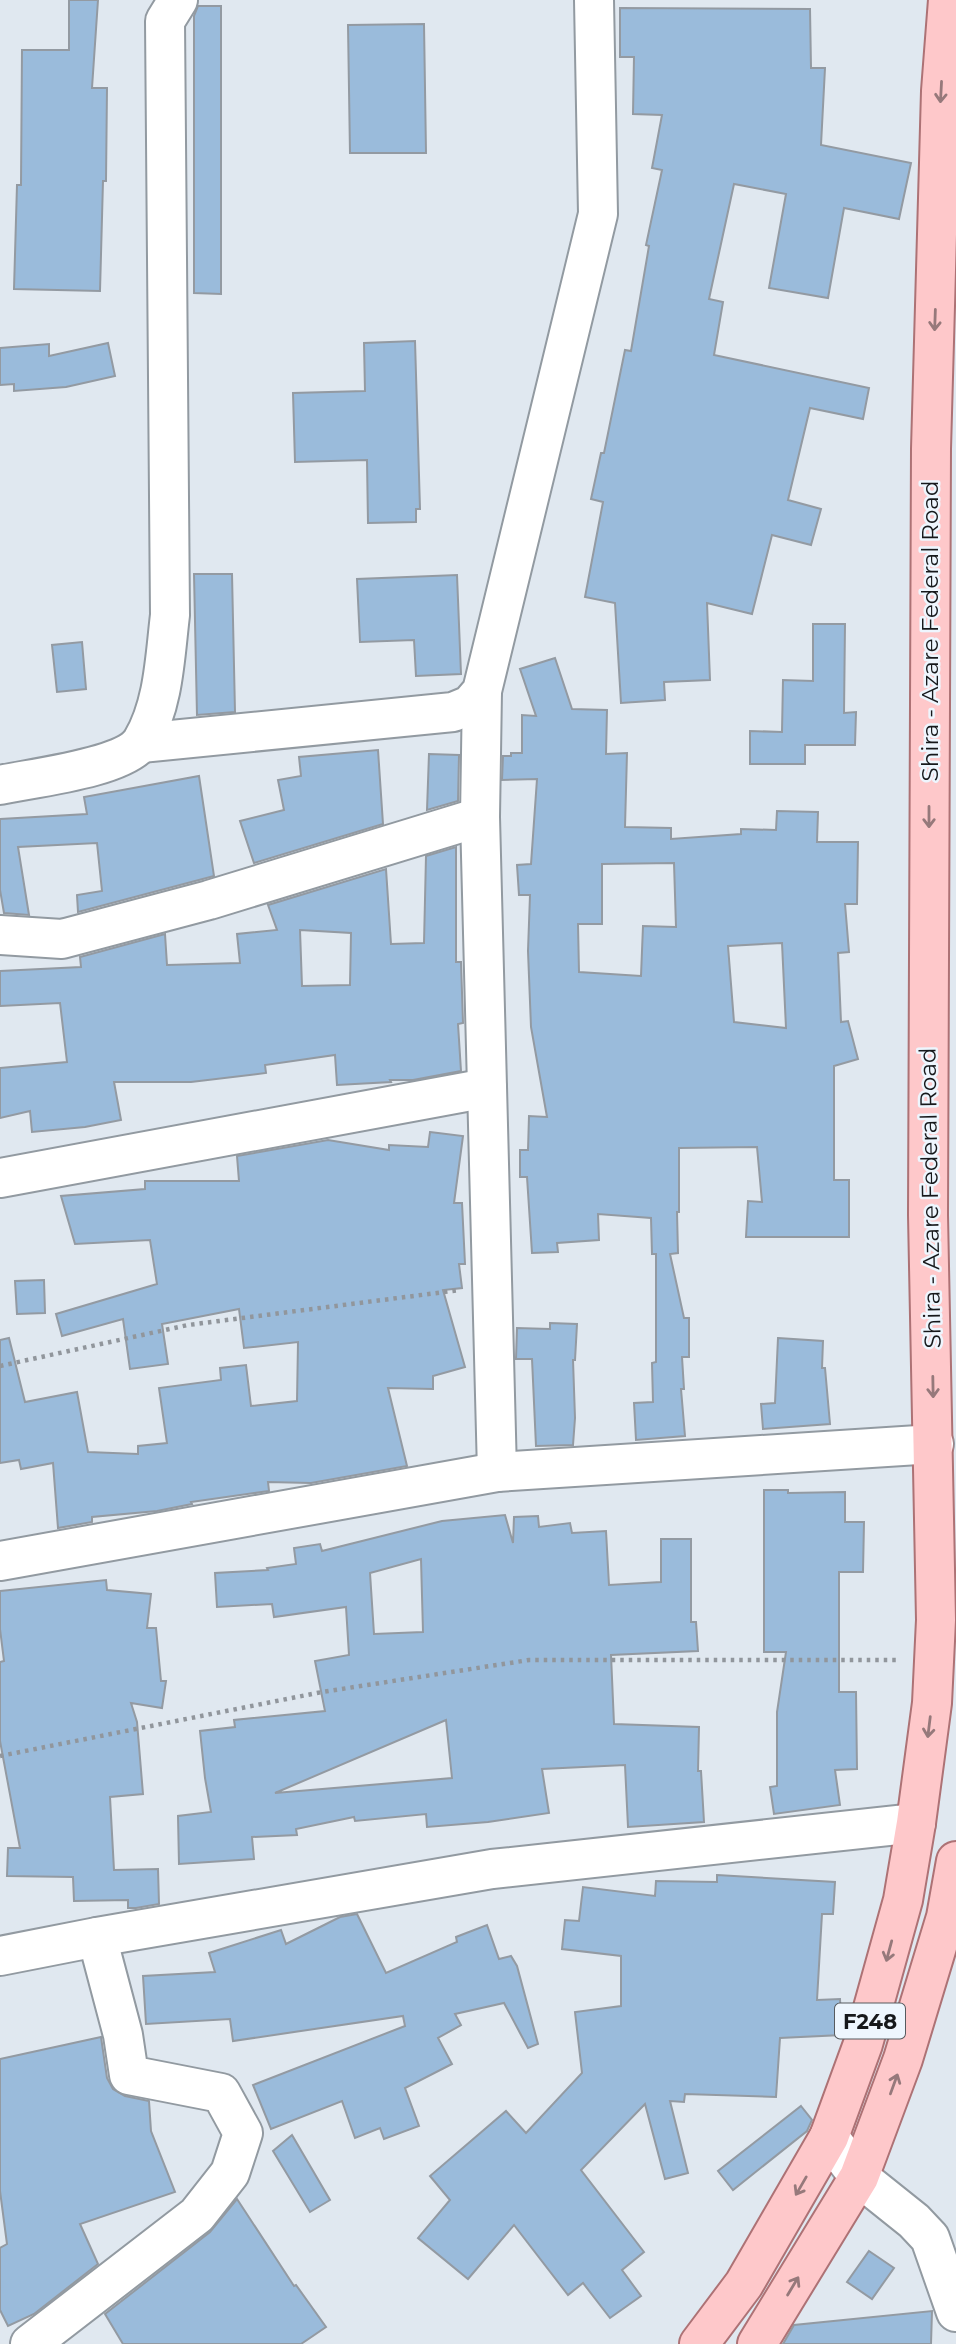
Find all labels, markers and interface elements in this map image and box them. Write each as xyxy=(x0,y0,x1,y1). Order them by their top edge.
one-way arrow xyxy=(935,81,948,104)
one-way arrow xyxy=(928,308,941,331)
street label: Shira - Azare Federal Road xyxy=(916,481,944,781)
one-way arrow xyxy=(922,805,936,828)
street label: Shira - Azare Federal Road xyxy=(913,1047,947,1349)
one-way arrow xyxy=(926,1376,939,1399)
one-way arrow xyxy=(922,1716,935,1738)
one-way arrow xyxy=(881,1940,894,1962)
road number: F248 xyxy=(835,2004,905,2038)
one-way arrow xyxy=(889,2073,901,2095)
one-way arrow xyxy=(794,2175,807,2196)
one-way arrow xyxy=(787,2277,801,2297)

